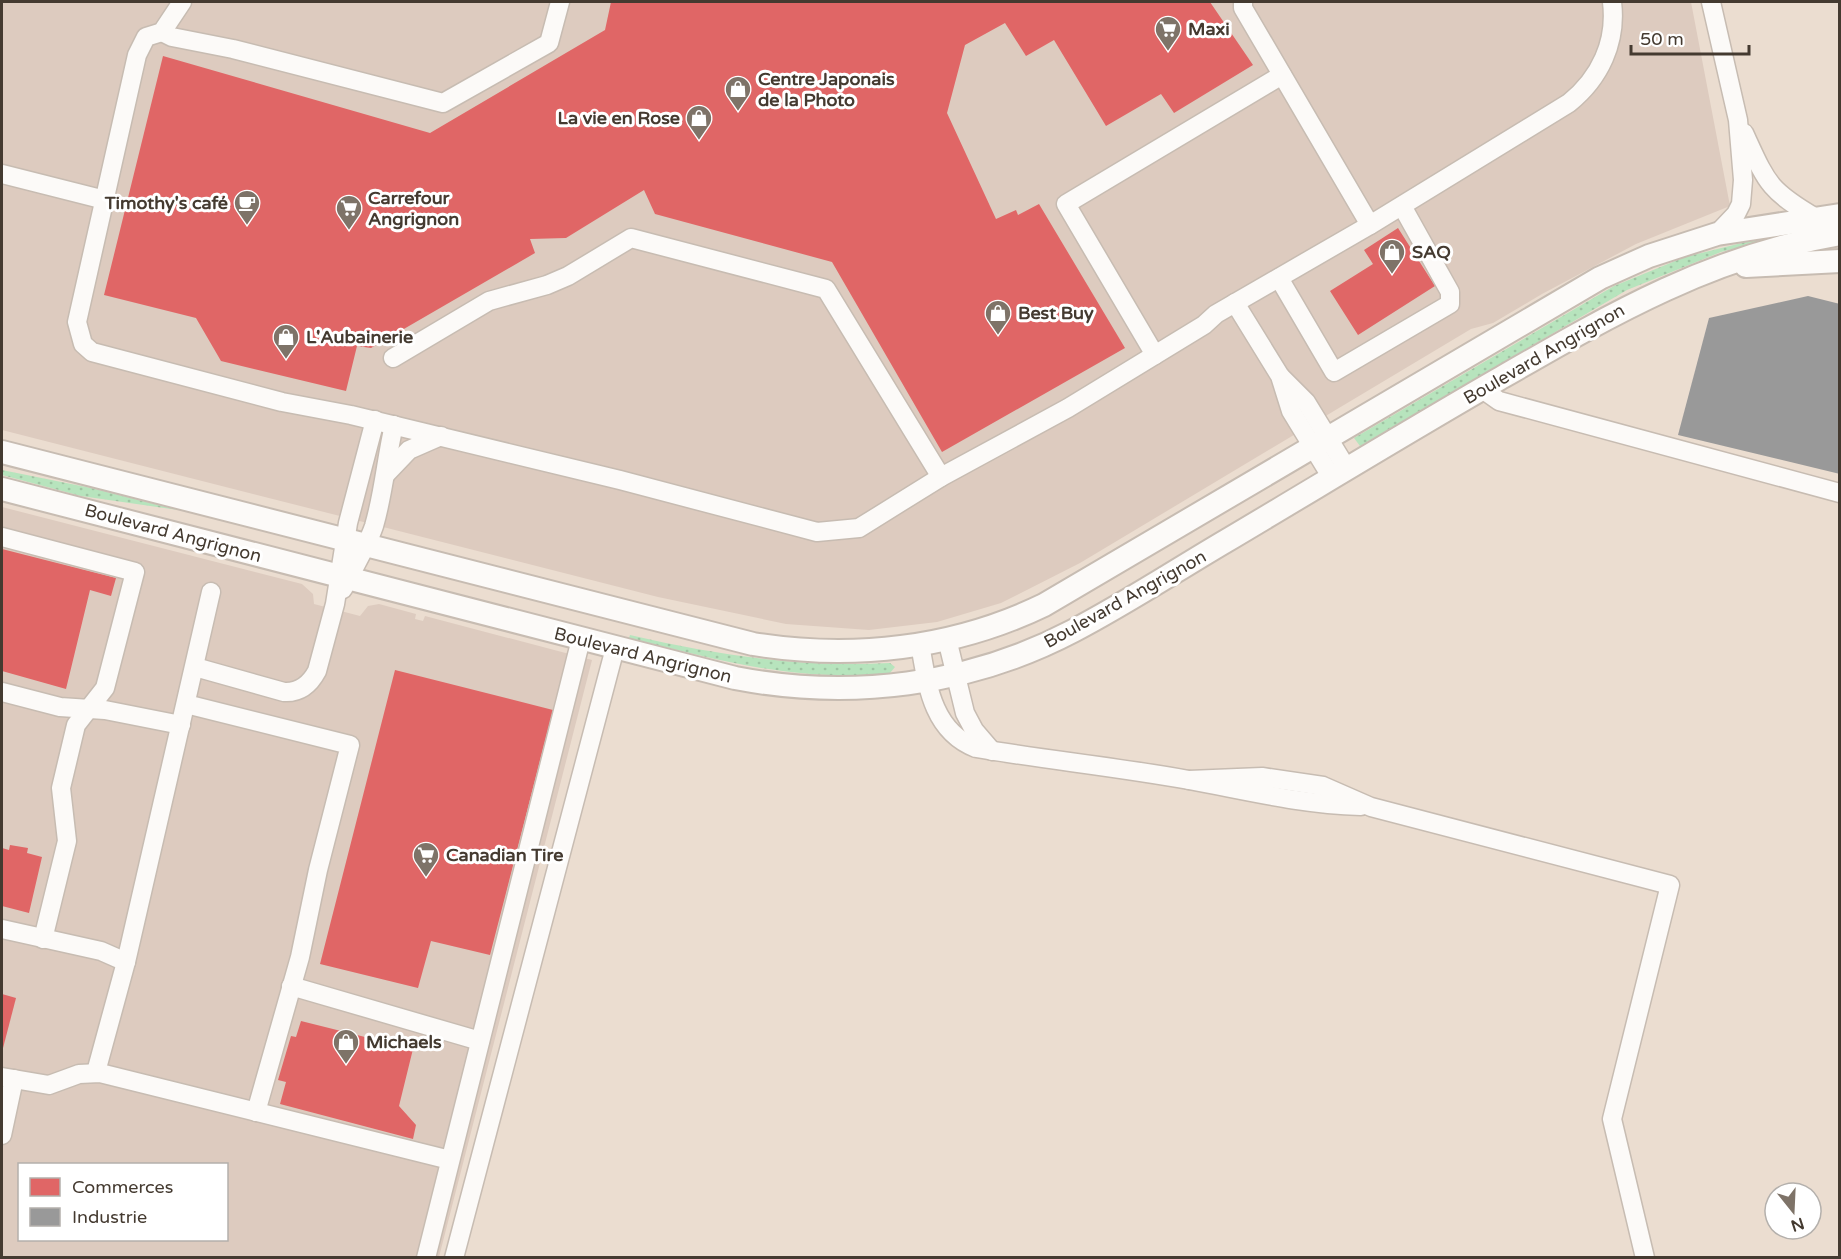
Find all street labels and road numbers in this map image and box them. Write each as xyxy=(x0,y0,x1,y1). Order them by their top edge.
street label: Boulevard Angrignon xyxy=(1460,299,1628,409)
street label: Boulevard Angrignon xyxy=(82,499,264,567)
street label: Boulevard Angrignon xyxy=(1040,545,1210,653)
street label: Boulevard Angrignon xyxy=(552,622,734,688)

